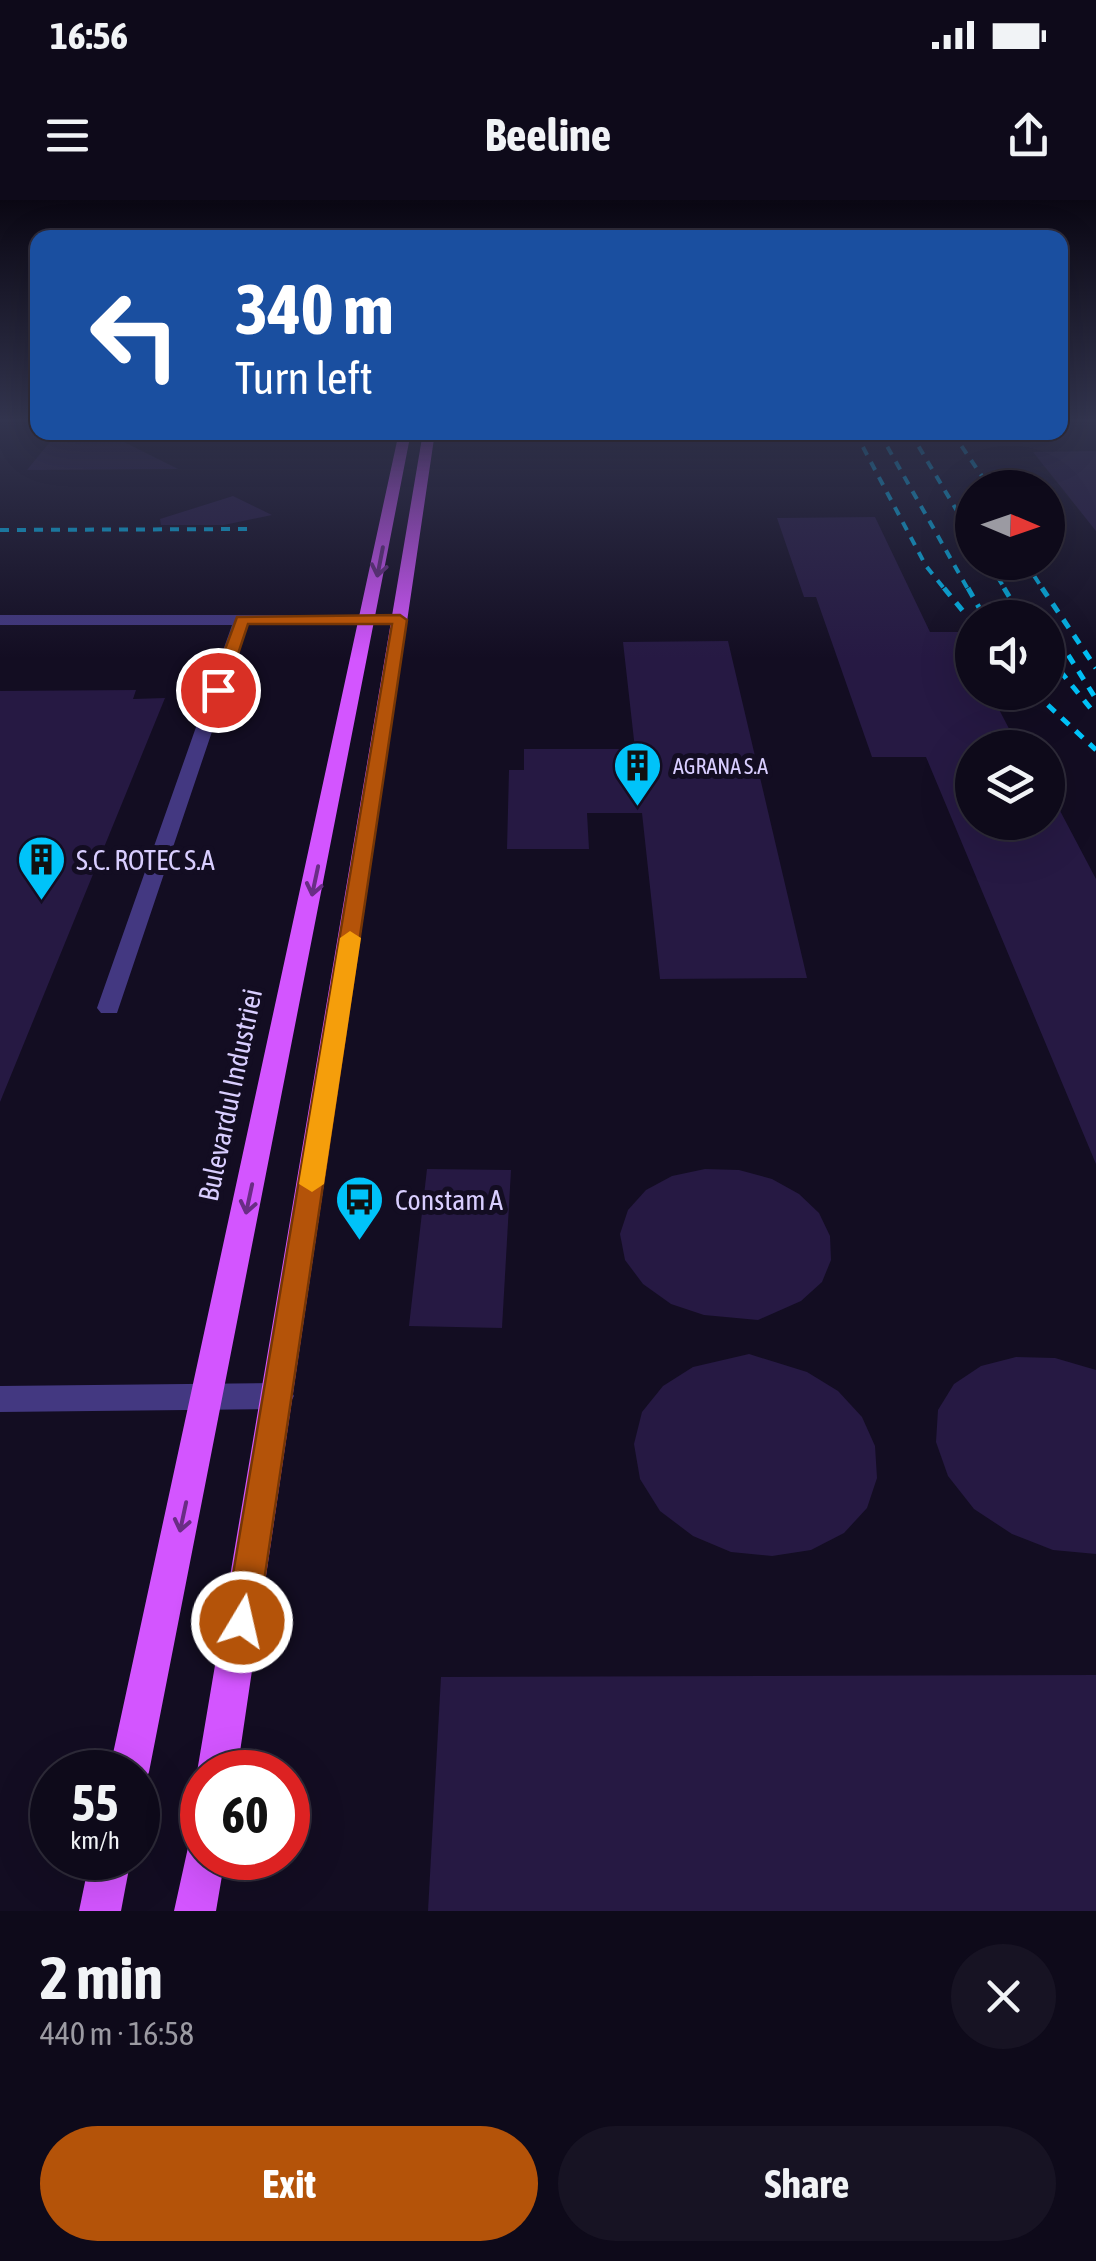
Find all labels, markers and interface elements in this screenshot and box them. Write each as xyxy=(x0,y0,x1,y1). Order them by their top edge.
text: 16:56 xyxy=(50,14,128,57)
icon: menu xyxy=(40,108,95,163)
icon: share xyxy=(1001,108,1056,163)
text: Beeline xyxy=(485,109,611,161)
text: 340 m xyxy=(235,269,394,349)
icon: left xyxy=(70,270,200,400)
text: Turn left xyxy=(235,352,373,404)
north arrow xyxy=(955,470,1065,580)
map controls xyxy=(955,470,1065,840)
one-way arrow xyxy=(369,546,388,578)
button: sound xyxy=(955,600,1065,710)
pin xyxy=(176,648,261,733)
icon: arrive xyxy=(191,663,246,718)
button: layers xyxy=(955,730,1065,840)
building icon: AGRANA S.A xyxy=(612,740,664,808)
place label: AGRANA S.A xyxy=(673,753,768,779)
building icon: S.C. ROTEC S.A xyxy=(15,834,67,902)
place label: S.C. ROTEC S.A xyxy=(76,844,215,876)
one-way arrow xyxy=(304,864,323,896)
street label: Bulevardul Industriei xyxy=(192,986,268,1204)
bus stop icon: Constam A xyxy=(334,1174,386,1242)
one-way arrow xyxy=(239,1182,258,1214)
place label: Constam A xyxy=(395,1184,503,1216)
one-way arrow xyxy=(173,1501,192,1533)
position arrow xyxy=(190,1570,294,1674)
speed limit sign: 60 xyxy=(180,1750,310,1880)
text: 55 xyxy=(71,1774,118,1832)
text: km/h xyxy=(70,1826,120,1854)
text: 2 min xyxy=(40,1943,163,2012)
button: close xyxy=(951,1944,1056,2049)
text: 440 m · 16:58 xyxy=(40,2015,194,2052)
button: Exit xyxy=(40,2126,538,2241)
button: Share xyxy=(558,2126,1056,2241)

